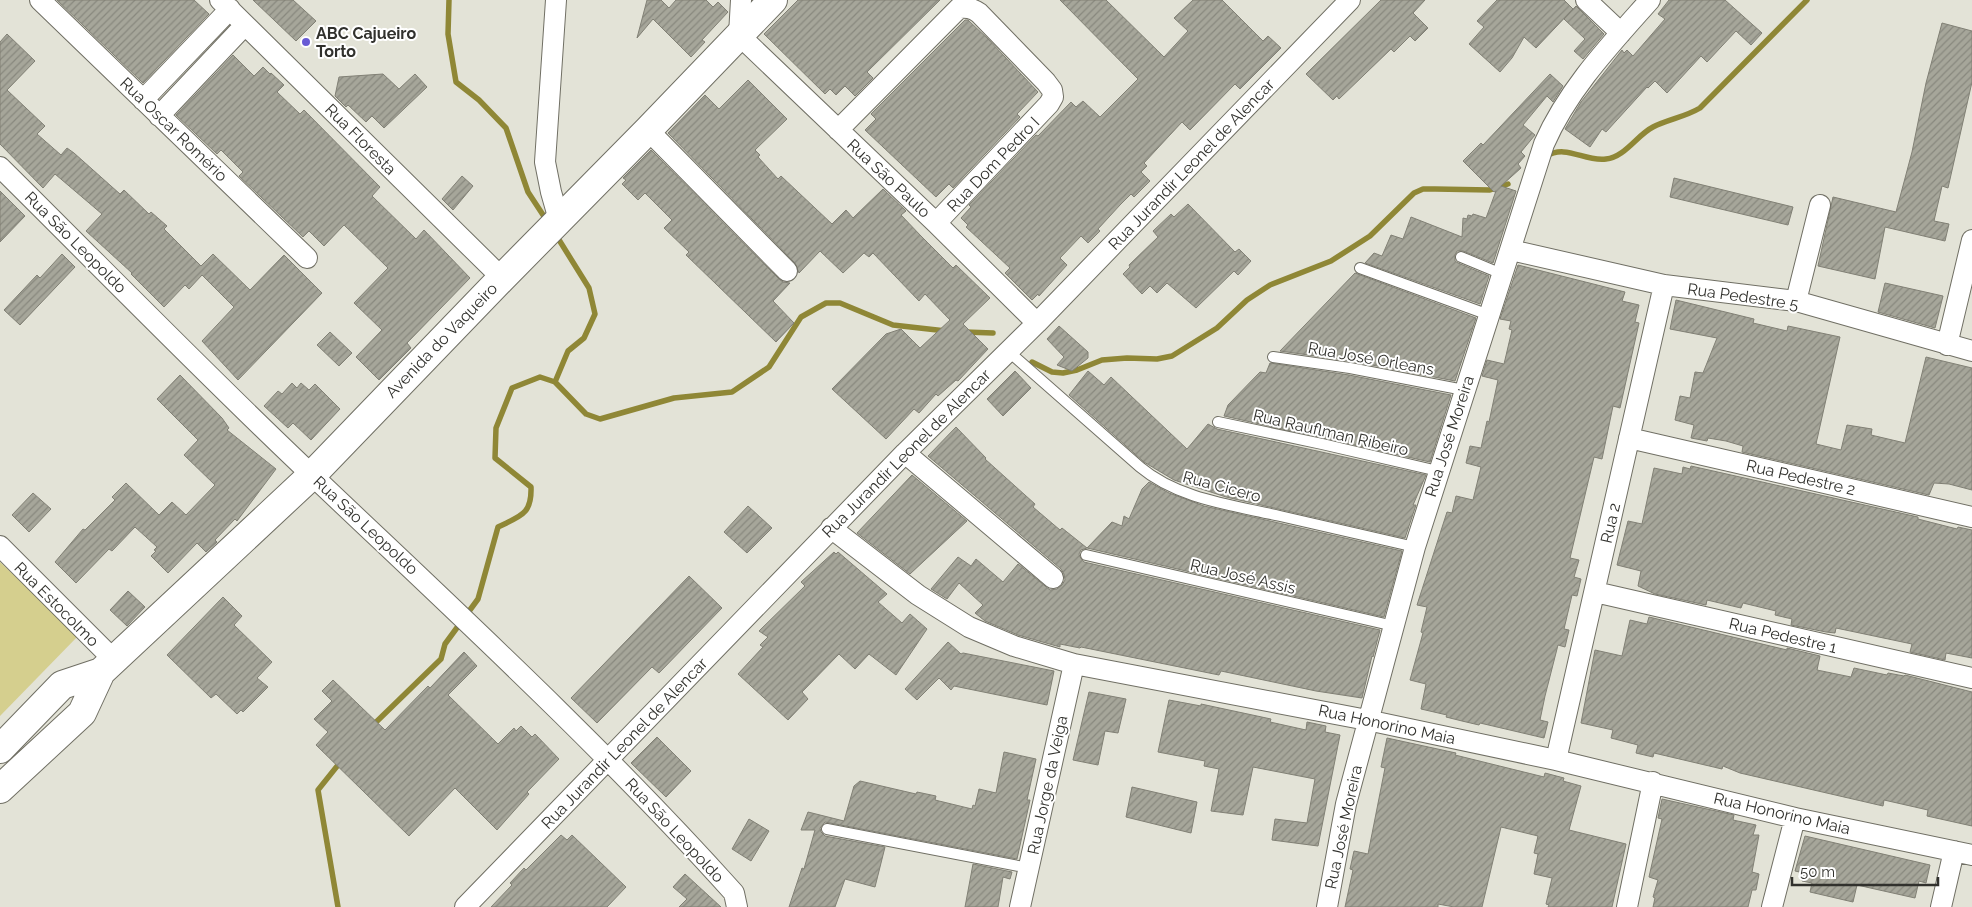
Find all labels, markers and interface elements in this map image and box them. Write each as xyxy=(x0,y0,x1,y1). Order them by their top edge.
place label: ABC Cajueiro Torto xyxy=(316,24,416,61)
marker: ABC Cajueiro Torto xyxy=(300,36,312,48)
street label: Rua Oscar Romério xyxy=(116,73,231,185)
street label: Rua Jurandir Leonel de Alencar xyxy=(1105,75,1278,254)
street label: Rua Floresta xyxy=(321,100,400,179)
street label: Rua Dom Pedro I xyxy=(943,113,1043,216)
street label: Rua São Paulo xyxy=(843,135,934,222)
street label: Rua São Leopoldo xyxy=(21,188,130,297)
street label: Avenida do Vaqueiro xyxy=(382,279,501,402)
street label: Rua Pedestre 5 xyxy=(1686,279,1800,314)
street label: Rua José Orleans xyxy=(1306,338,1436,379)
street label: Rua Jurandir Leonel de Alencar xyxy=(818,365,995,542)
street label: Rua José Moreira xyxy=(1421,373,1478,499)
street label: Rua Rauflman Ribeiro xyxy=(1251,405,1410,460)
street label: Rua Pedestre 2 xyxy=(1744,456,1857,499)
street label: Rua Cicero xyxy=(1181,467,1263,506)
street label: Rua São Leopoldo xyxy=(309,472,422,579)
street label: Rua 2 xyxy=(1597,501,1624,545)
street label: Rua José Assis xyxy=(1188,555,1298,598)
street label: Rua Estocolmo xyxy=(10,558,103,651)
street label: Rua Pedestre 1 xyxy=(1727,614,1839,657)
street label: Rua Jurandir Leonel de Alencar xyxy=(538,654,711,833)
street label: Rua Honorino Maia xyxy=(1317,701,1457,748)
street label: Rua Jorge da Veiga xyxy=(1023,714,1071,856)
street label: Rua José Moreira xyxy=(1321,763,1366,891)
street label: Rua São Leopoldo xyxy=(621,774,728,887)
street label: Rua Honorino Maia xyxy=(1712,789,1852,838)
scale bar xyxy=(1792,854,1938,886)
text: 50 m xyxy=(1800,863,1835,881)

